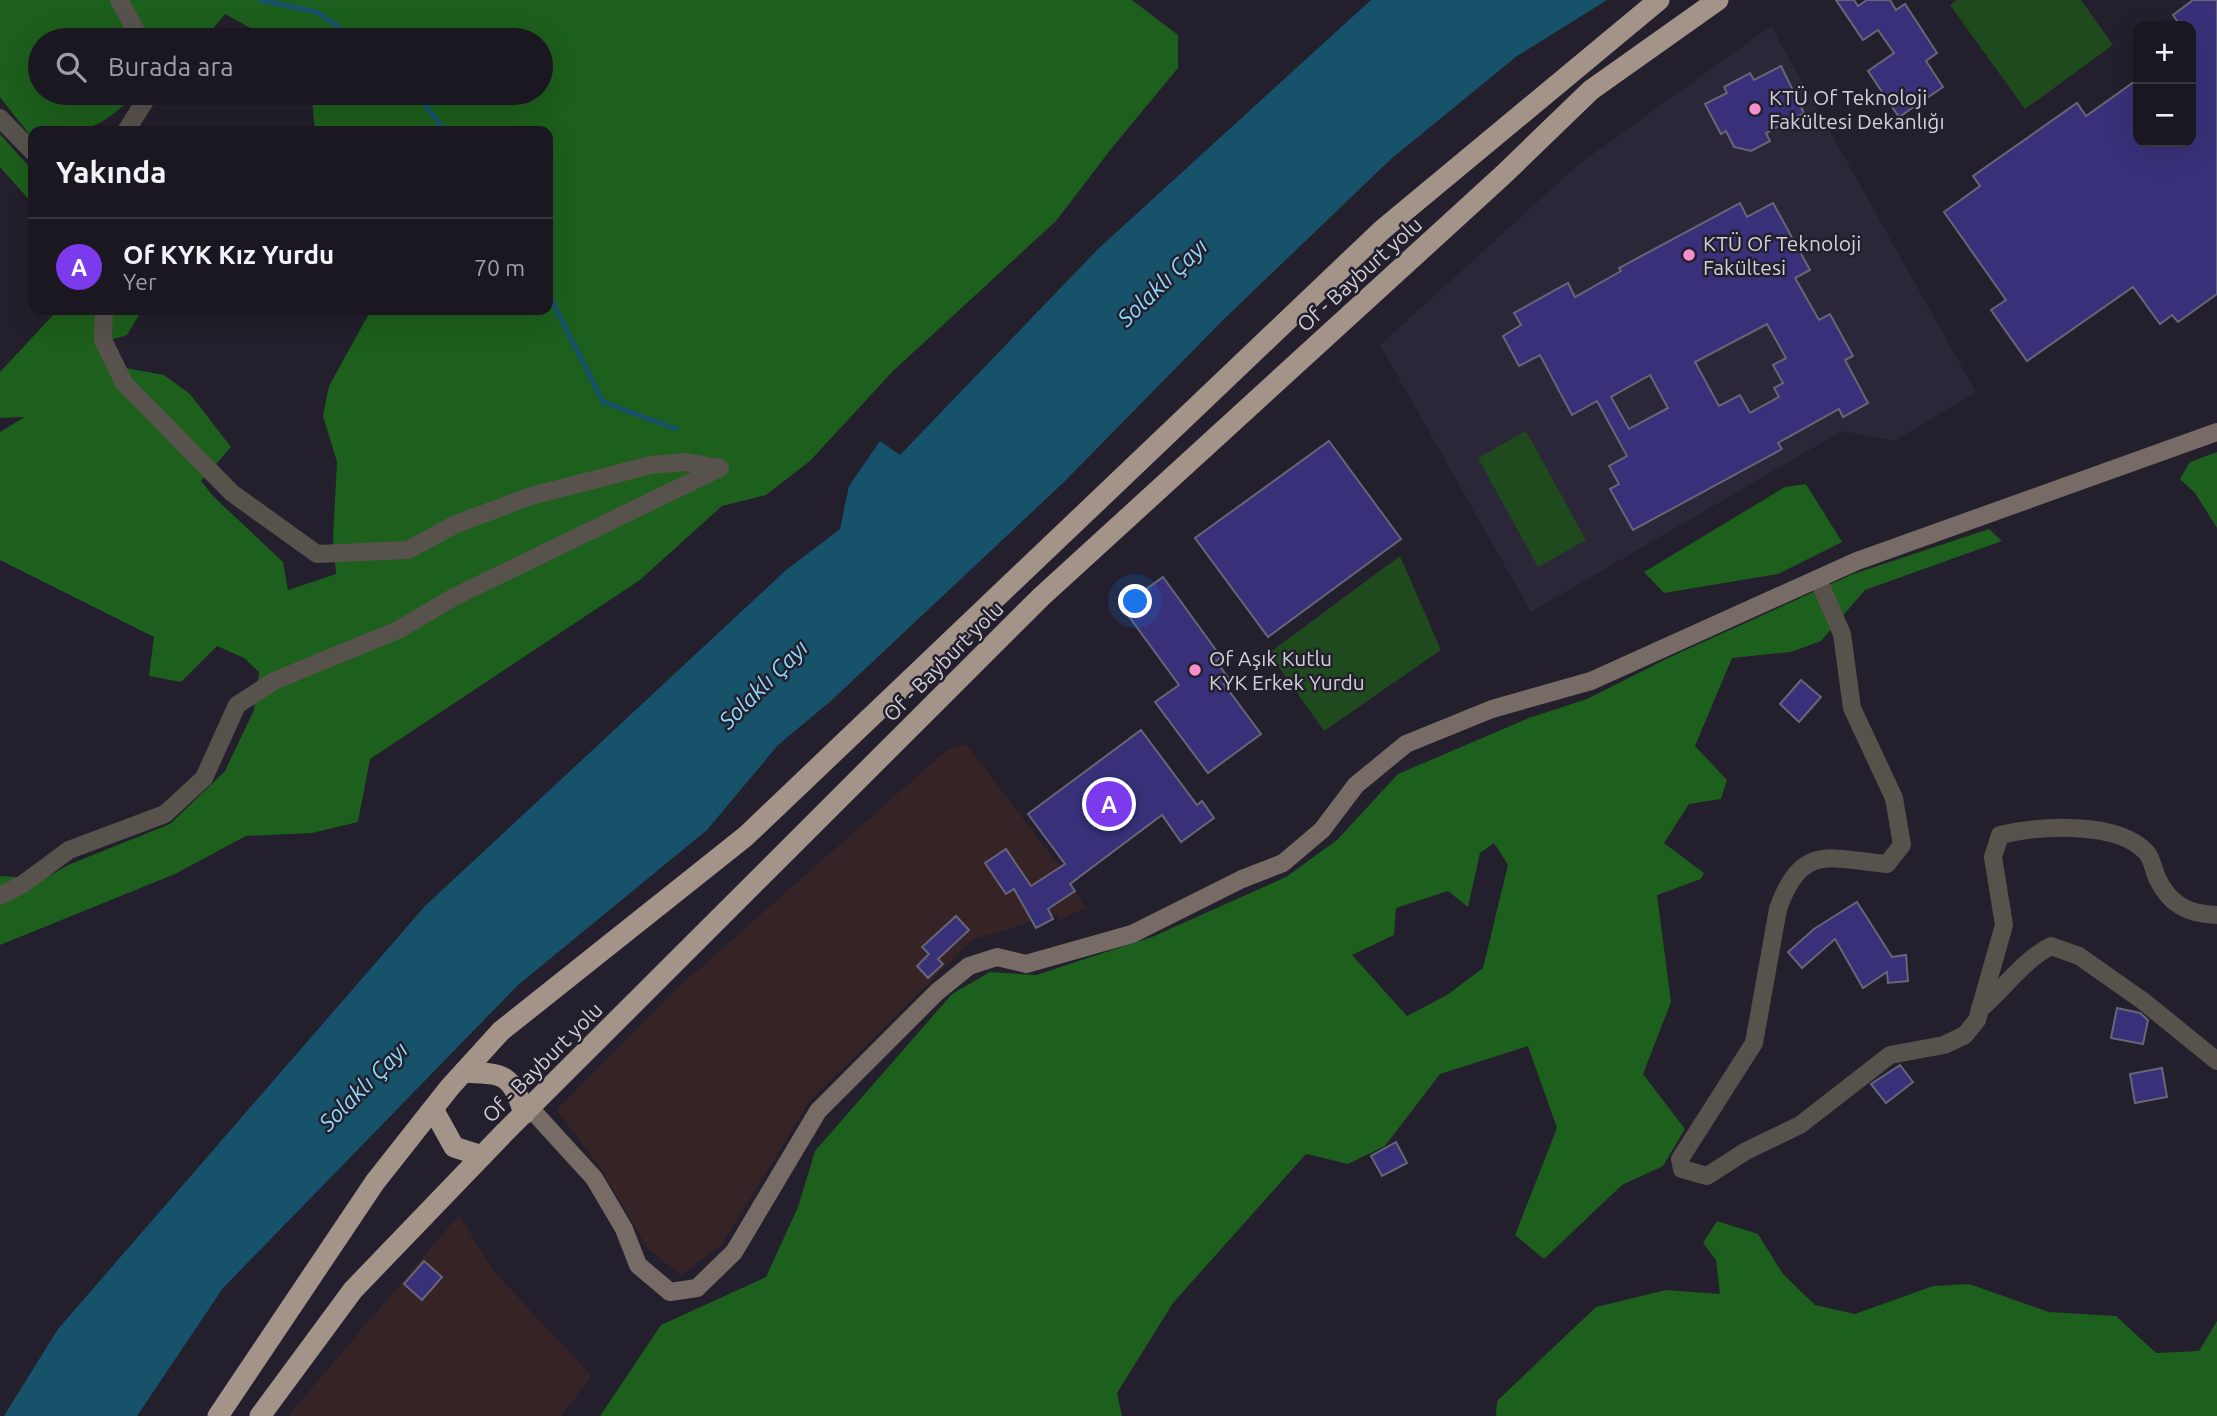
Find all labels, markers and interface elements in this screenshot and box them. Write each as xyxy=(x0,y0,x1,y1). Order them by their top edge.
map controls xyxy=(2133,21,2196,147)
button: + xyxy=(2133,21,2196,84)
search box xyxy=(28,28,553,105)
icon: search xyxy=(52,48,90,86)
text: Burada ara xyxy=(108,52,234,81)
button: − xyxy=(2133,84,2196,147)
place label: KTÜ Of Teknoloji Fakültesi Dekanlığı xyxy=(1769,85,1945,133)
marker: KTÜ Of Teknoloji Fakültesi Dekanlığı xyxy=(1747,101,1763,117)
text: Yakında xyxy=(56,155,167,189)
street label: Of - Bayburt yolu xyxy=(1292,212,1426,336)
place label: KTÜ Of Teknoloji Fakültesi xyxy=(1703,231,1861,279)
water label: Solaklı Çayı xyxy=(1111,233,1212,331)
text: Of KYK Kız Yurdu xyxy=(123,240,334,269)
marker: KTÜ Of Teknoloji Fakültesi xyxy=(1681,247,1697,263)
text: A xyxy=(71,255,87,280)
text: 70 m xyxy=(474,255,525,280)
text: Yer xyxy=(123,269,157,294)
your location xyxy=(1118,584,1152,618)
street label: Of - Bayburt yolu xyxy=(878,596,1008,726)
water label: Solaklı Çayı xyxy=(713,634,813,734)
place label: Of Aşık Kutlu KYK Erkek Yurdu xyxy=(1209,646,1365,694)
marker: Of Aşık Kutlu KYK Erkek Yurdu xyxy=(1187,662,1203,678)
pin: A xyxy=(1086,778,1132,830)
street label: Of - Bayburt yolu xyxy=(477,997,607,1127)
water label: Solaklı Çayı xyxy=(313,1036,413,1136)

